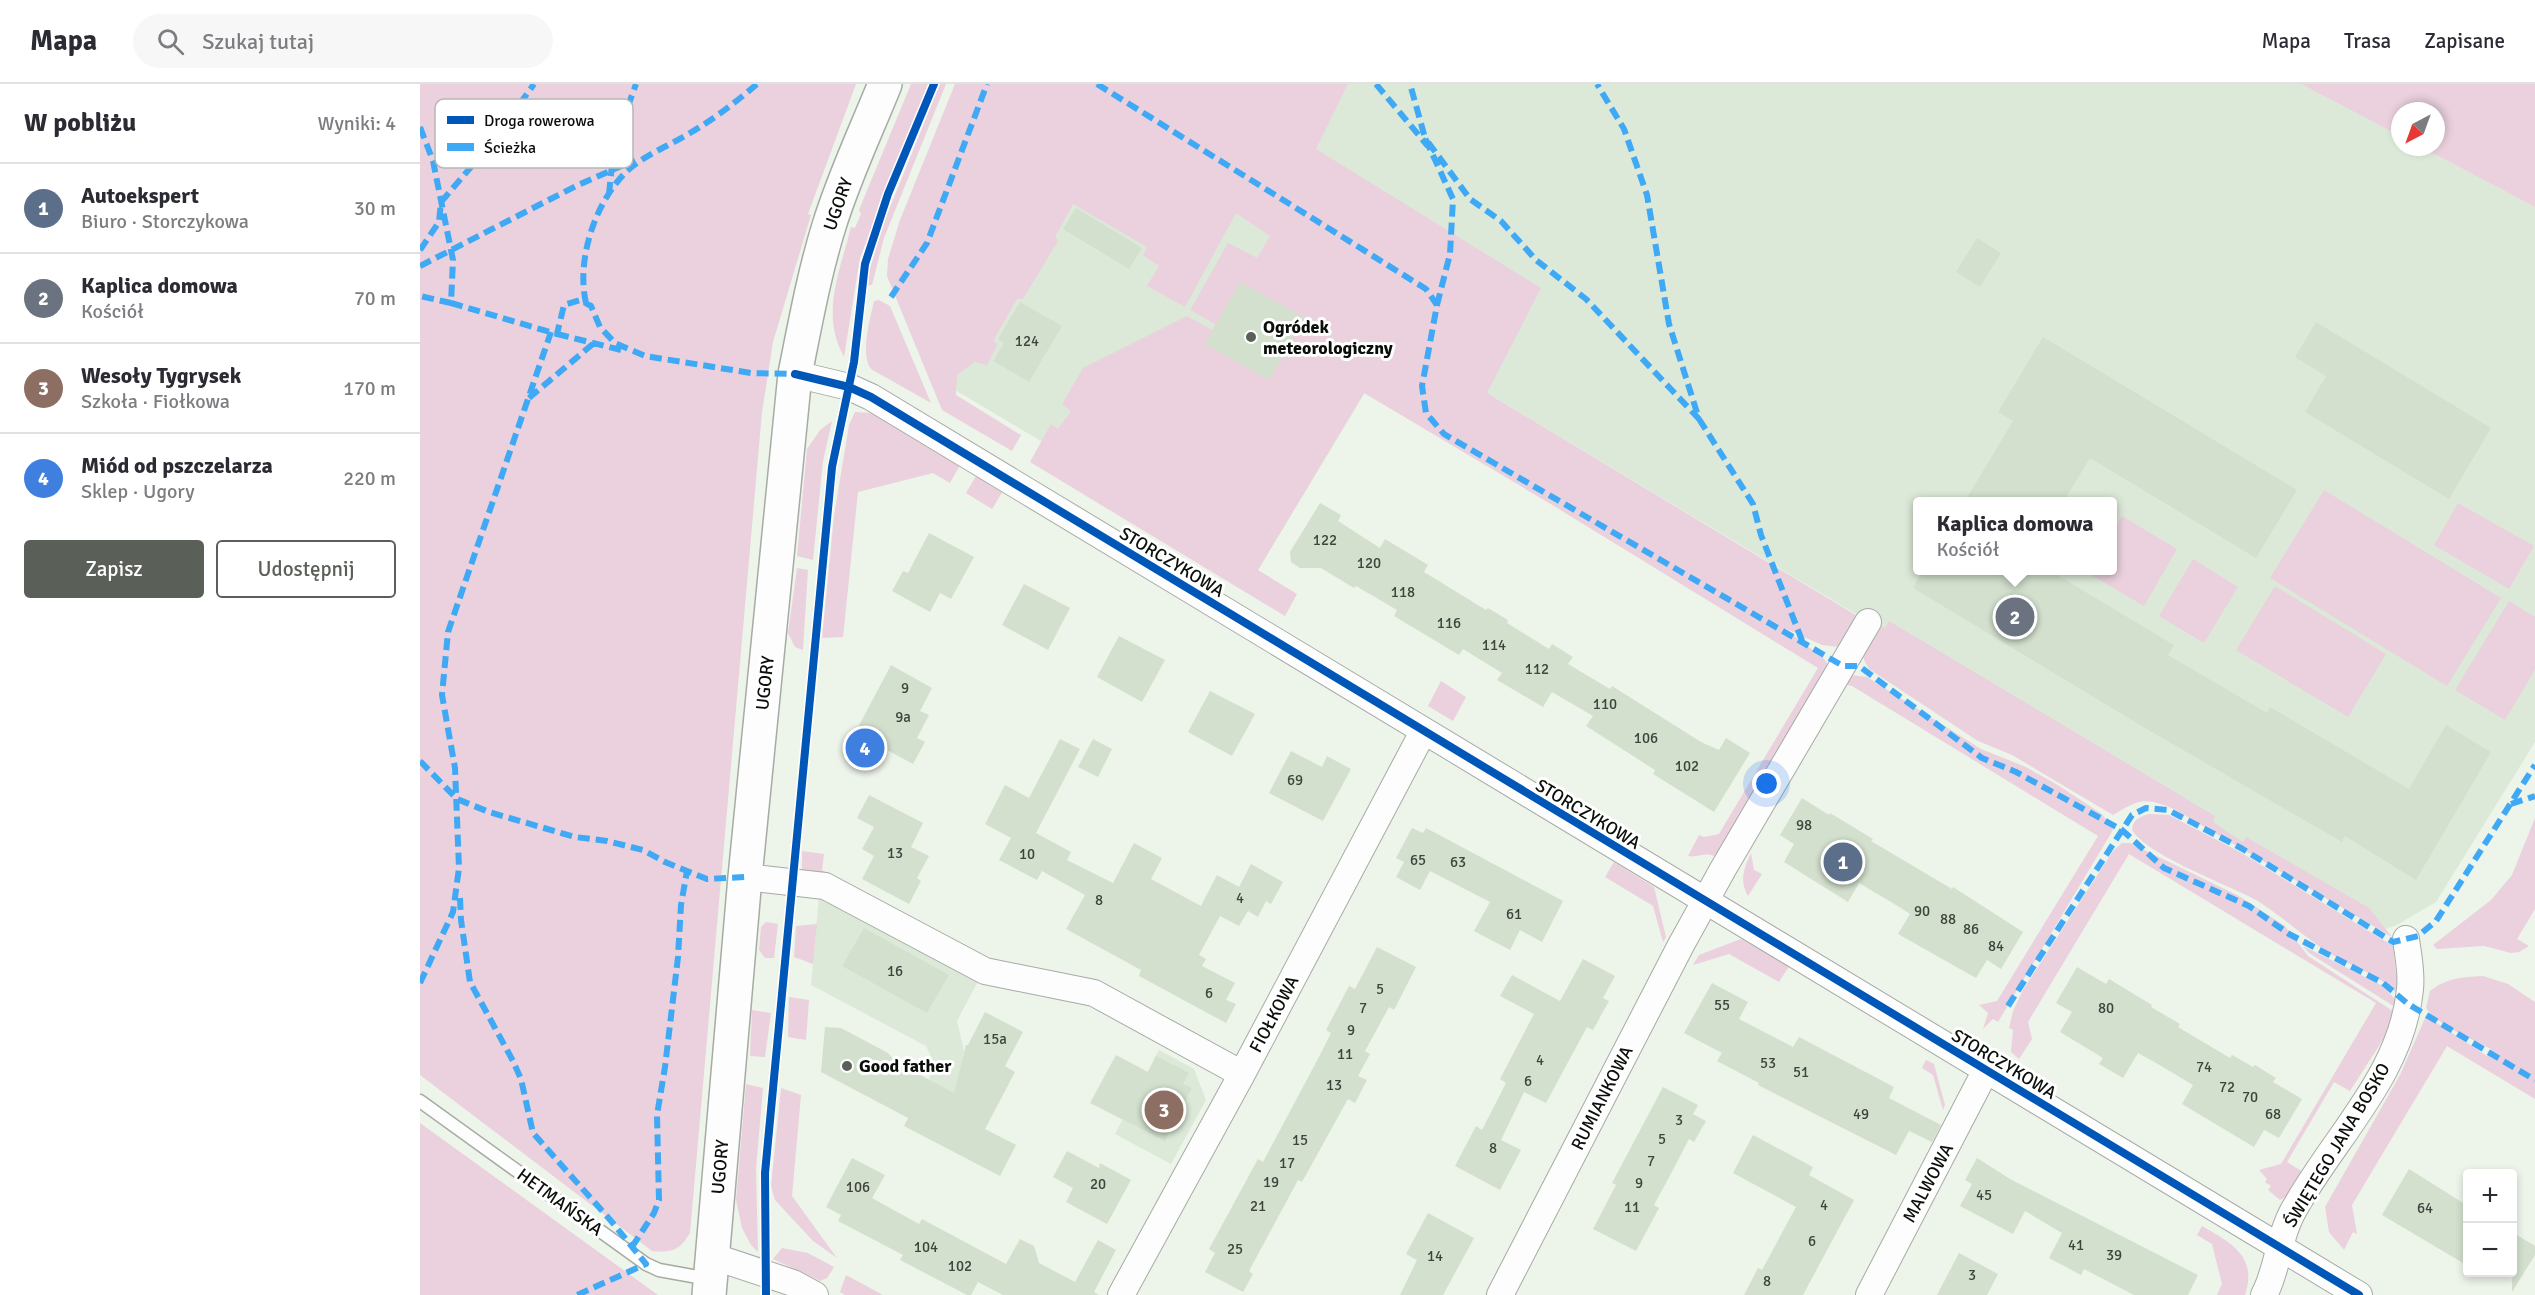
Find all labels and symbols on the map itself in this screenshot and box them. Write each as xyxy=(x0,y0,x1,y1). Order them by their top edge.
legend xyxy=(435,99,633,168)
north arrow xyxy=(2391,102,2445,156)
text: Droga rowerowa xyxy=(484,111,595,131)
text: Ścieżka xyxy=(484,138,536,158)
street label: UGORY xyxy=(819,175,857,233)
place label: Ogródek meteorologiczny xyxy=(1263,316,1393,359)
marker: Ogródek meteorologiczny xyxy=(1244,330,1258,344)
house number: 124 xyxy=(1015,332,1039,350)
street label: STORCZYKOWA xyxy=(1116,522,1228,602)
house number: 122 xyxy=(1313,531,1337,549)
house number: 120 xyxy=(1357,554,1381,572)
house number: 118 xyxy=(1391,583,1415,601)
pin: 2 xyxy=(1996,594,2034,640)
house number: 116 xyxy=(1437,614,1461,632)
house number: 114 xyxy=(1482,636,1506,654)
street label: UGORY xyxy=(751,655,779,711)
house number: 112 xyxy=(1525,660,1549,678)
house number: 9 xyxy=(901,679,909,697)
house number: 110 xyxy=(1593,695,1617,713)
house number: 9a xyxy=(895,708,911,726)
pin: 4 xyxy=(846,726,884,770)
house number: 106 xyxy=(1634,729,1658,747)
house number: 102 xyxy=(1675,757,1699,775)
your location xyxy=(1752,769,1781,798)
house number: 69 xyxy=(1287,771,1303,789)
street label: STORCZYKOWA xyxy=(1532,774,1644,854)
house number: 98 xyxy=(1796,816,1812,834)
pin: 1 xyxy=(1824,840,1862,884)
house number: 13 xyxy=(887,844,903,862)
house number: 10 xyxy=(1019,845,1035,863)
house number: 65 xyxy=(1410,851,1426,869)
house number: 63 xyxy=(1450,853,1466,871)
house number: 4 xyxy=(1236,889,1244,907)
house number: 8 xyxy=(1095,891,1103,909)
house number: 90 xyxy=(1914,902,1930,920)
house number: 61 xyxy=(1506,905,1522,923)
house number: 88 xyxy=(1940,910,1956,928)
house number: 86 xyxy=(1963,920,1979,938)
house number: 84 xyxy=(1988,937,2004,955)
house number: 16 xyxy=(887,962,903,980)
street label: FIOŁKOWA xyxy=(1245,972,1303,1056)
house number: 5 xyxy=(1376,980,1384,998)
house number: 6 xyxy=(1205,984,1213,1002)
house number: 55 xyxy=(1714,996,1730,1014)
house number: 7 xyxy=(1359,999,1367,1017)
house number: 80 xyxy=(2098,999,2114,1017)
house number: 9 xyxy=(1347,1021,1355,1039)
street label: STORCZYKOWA xyxy=(1948,1024,2060,1104)
house number: 15a xyxy=(983,1030,1007,1048)
street label: RUMIANKOWA xyxy=(1566,1042,1638,1154)
house number: 11 xyxy=(1337,1045,1353,1063)
house number: 4 xyxy=(1536,1051,1544,1069)
house number: 53 xyxy=(1760,1054,1776,1072)
place label: Good father xyxy=(859,1055,952,1077)
house number: 74 xyxy=(2196,1058,2212,1076)
marker: Good father xyxy=(840,1059,854,1073)
street label: ŚWIĘTEGO JANA BOSKO xyxy=(2279,1059,2395,1231)
house number: 51 xyxy=(1793,1063,1809,1081)
house number: 6 xyxy=(1524,1072,1532,1090)
house number: 13 xyxy=(1326,1076,1342,1094)
house number: 72 xyxy=(2219,1078,2235,1096)
pin: 3 xyxy=(1144,1088,1184,1132)
house number: 70 xyxy=(2242,1088,2258,1106)
house number: 49 xyxy=(1853,1105,1869,1123)
house number: 68 xyxy=(2265,1105,2281,1123)
house number: 3 xyxy=(1675,1111,1683,1129)
house number: 5 xyxy=(1658,1130,1666,1148)
house number: 15 xyxy=(1292,1131,1308,1149)
street label: UGORY xyxy=(707,1139,733,1195)
house number: 8 xyxy=(1489,1139,1497,1157)
street label: MALWOWA xyxy=(1898,1140,1958,1226)
house number: 7 xyxy=(1647,1152,1655,1170)
house number: 17 xyxy=(1279,1154,1295,1172)
street label: HETMAŃSKA xyxy=(513,1164,607,1240)
house number: 19 xyxy=(1263,1173,1279,1191)
house number: 9 xyxy=(1635,1174,1643,1192)
house number: 20 xyxy=(1090,1175,1106,1193)
house number: 106 xyxy=(846,1178,870,1196)
house number: 45 xyxy=(1976,1186,1992,1204)
house number: 4 xyxy=(1820,1196,1828,1214)
house number: 21 xyxy=(1250,1197,1266,1215)
house number: 11 xyxy=(1624,1198,1640,1216)
house number: 64 xyxy=(2417,1199,2433,1217)
house number: 6 xyxy=(1808,1232,1816,1250)
house number: 41 xyxy=(2068,1236,2084,1254)
house number: 104 xyxy=(914,1238,938,1256)
house number: 25 xyxy=(1227,1240,1243,1258)
house number: 39 xyxy=(2106,1246,2122,1264)
house number: 14 xyxy=(1427,1247,1443,1265)
house number: 102 xyxy=(948,1257,972,1275)
house number: 3 xyxy=(1968,1266,1976,1284)
house number: 8 xyxy=(1763,1272,1771,1290)

